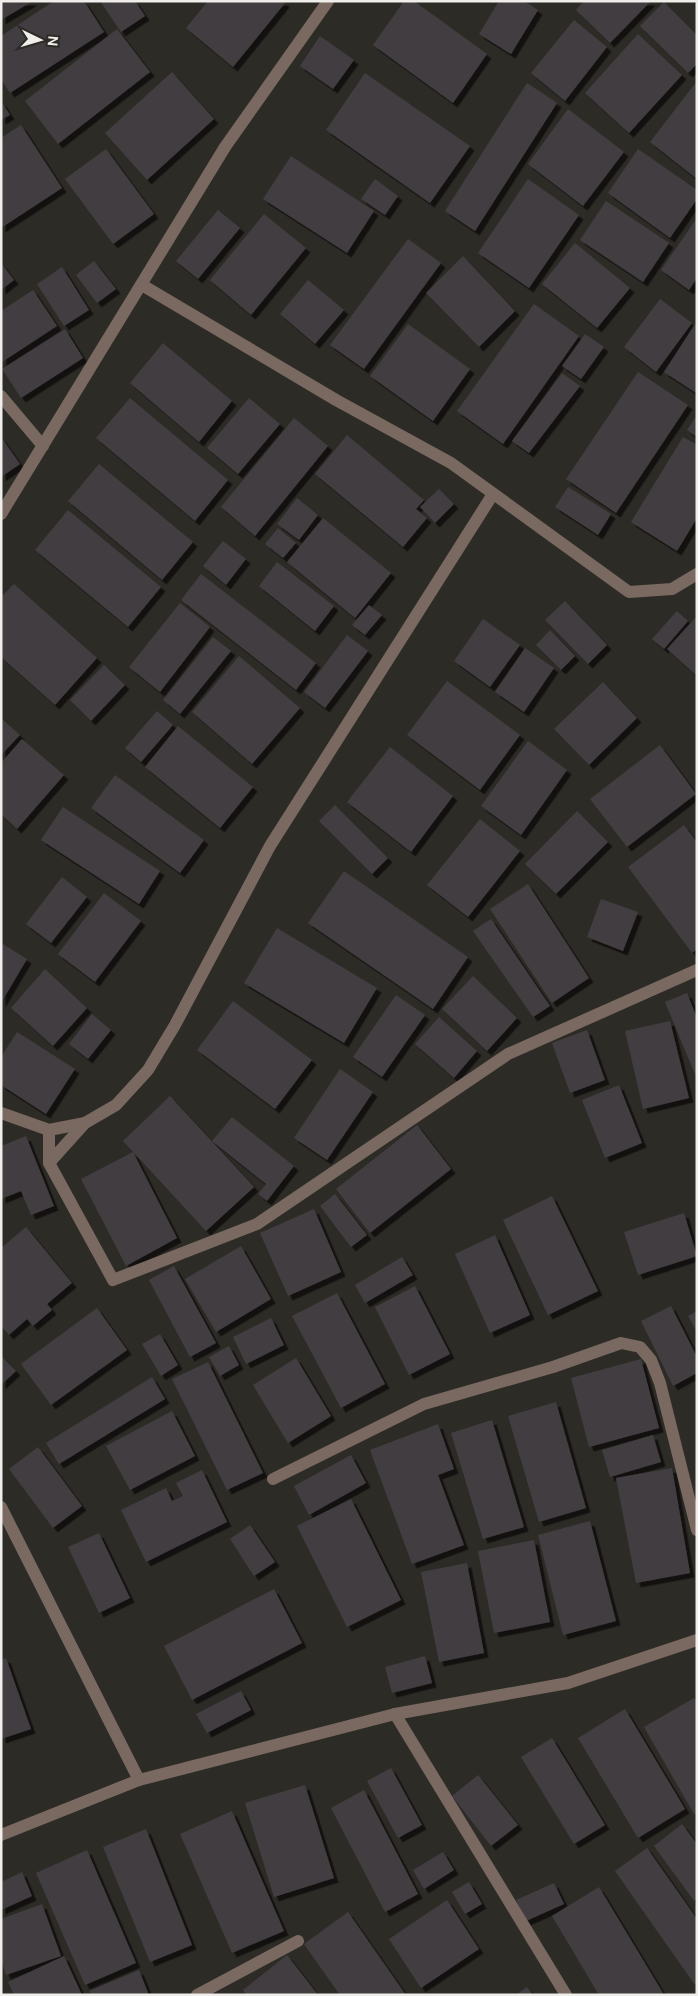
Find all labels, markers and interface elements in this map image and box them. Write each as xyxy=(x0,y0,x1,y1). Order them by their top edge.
north arrow xyxy=(15,15,65,65)
text: N xyxy=(44,35,62,47)

